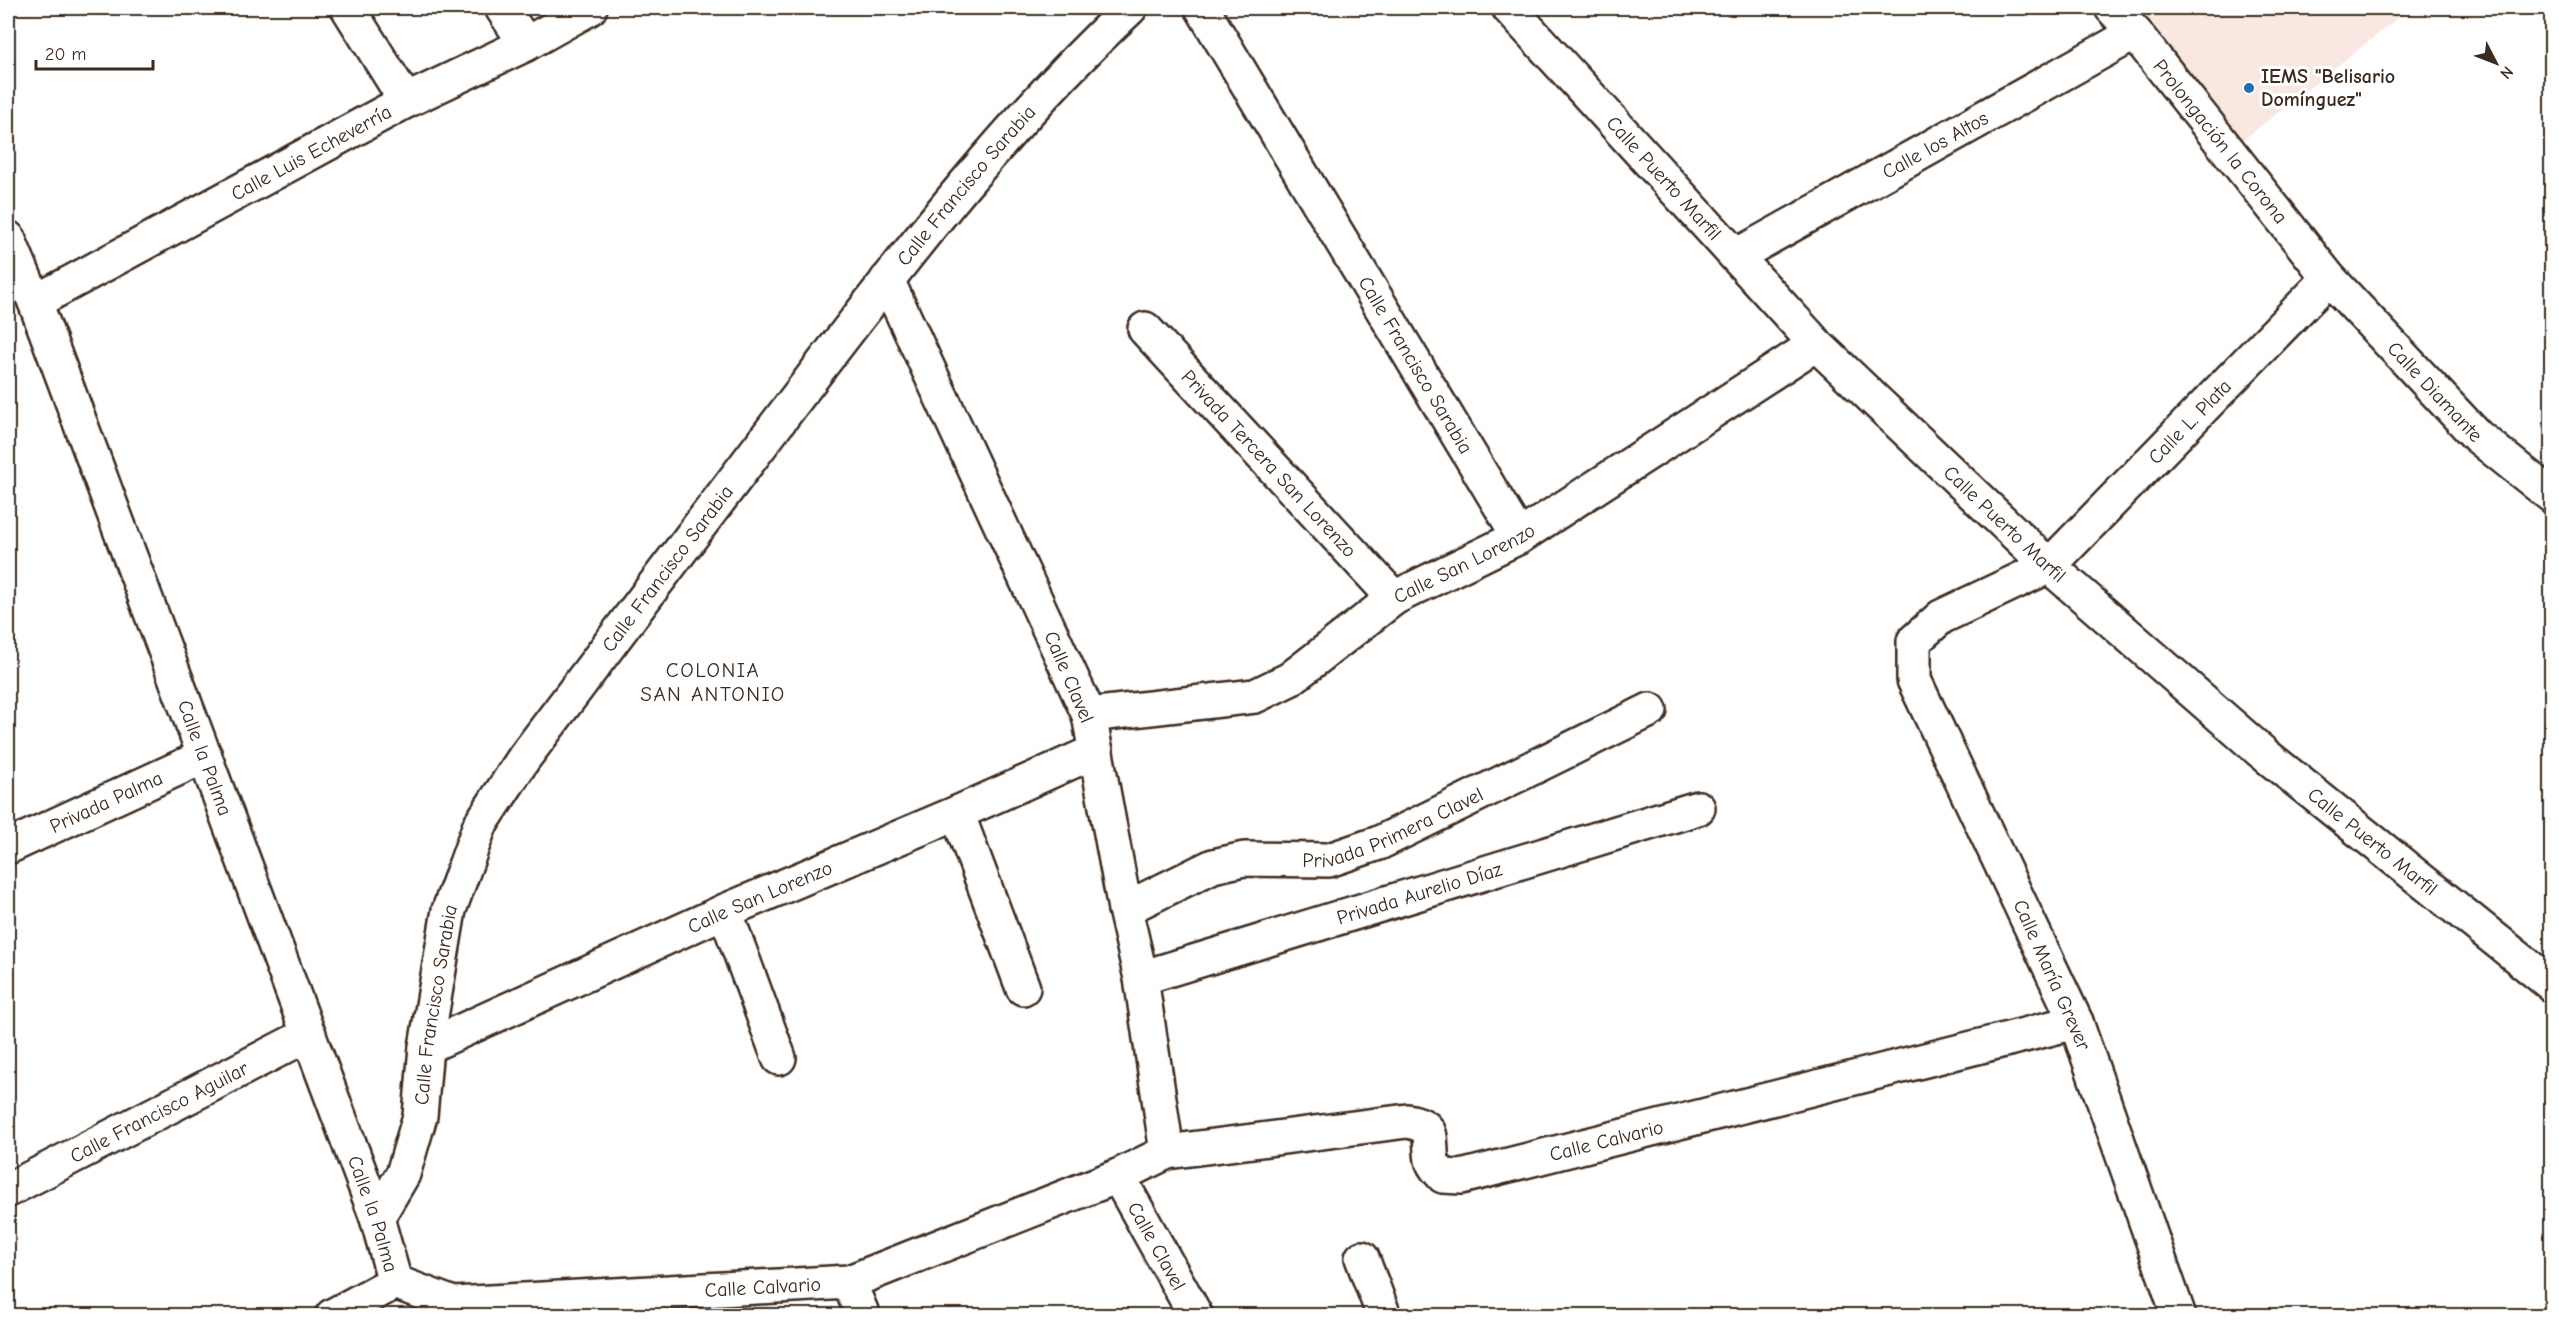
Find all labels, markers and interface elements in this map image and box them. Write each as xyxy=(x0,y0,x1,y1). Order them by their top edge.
scale bar xyxy=(36,33,153,71)
north arrow xyxy=(2466,33,2526,93)
text: 20 m xyxy=(45,44,86,65)
street label: Prolongación la Corona xyxy=(2149,55,2293,228)
text: N xyxy=(2496,62,2517,82)
place label: IEMS "Belisario Domínguez" xyxy=(2261,65,2395,111)
marker: IEMS "Belisario Domínguez" xyxy=(2242,81,2256,95)
street label: Calle Luis Echeverría xyxy=(227,100,395,205)
street label: Calle Francisco Sarabia xyxy=(892,100,1040,270)
street label: Calle los Altos xyxy=(1878,106,1992,184)
street label: Calle Puerto Marfil xyxy=(1602,111,1726,244)
street label: Calle Francisco Sarabia xyxy=(1354,272,1478,458)
street label: Calle Diamante xyxy=(2383,337,2488,446)
street label: Privada Tercera San Lorenzo xyxy=(1177,365,1362,562)
street label: Calle L. Plata xyxy=(2143,374,2236,469)
street label: Calle Puerto Marfil xyxy=(1939,461,2071,587)
street label: Calle Francisco Sarabia xyxy=(597,480,738,656)
street label: Calle San Lorenzo xyxy=(1390,518,1539,608)
street label: Calle Clavel xyxy=(1039,628,1099,726)
district label: COLONIA SAN ANTONIO xyxy=(640,658,786,706)
street label: Calle la Palma xyxy=(173,697,237,819)
street label: Privada Palma xyxy=(46,766,166,838)
street label: Privada Primera Clavel xyxy=(1302,782,1487,872)
street label: Calle Puerto Marfil xyxy=(2303,782,2442,900)
street label: Calle San Lorenzo xyxy=(684,856,835,938)
street label: Privada Aurelio Díaz xyxy=(1334,857,1505,929)
street label: Calle María Grever xyxy=(2008,896,2096,1054)
street label: Calle Francisco Sarabia xyxy=(409,901,462,1106)
street label: Calle Francisco Aguilar xyxy=(66,1056,252,1167)
street label: Calle Calvario xyxy=(1547,1115,1666,1166)
street label: Calle la Palma xyxy=(343,1152,403,1275)
street label: Calle Clavel xyxy=(1123,1198,1191,1294)
street label: Calle Calvario xyxy=(704,1272,822,1301)

